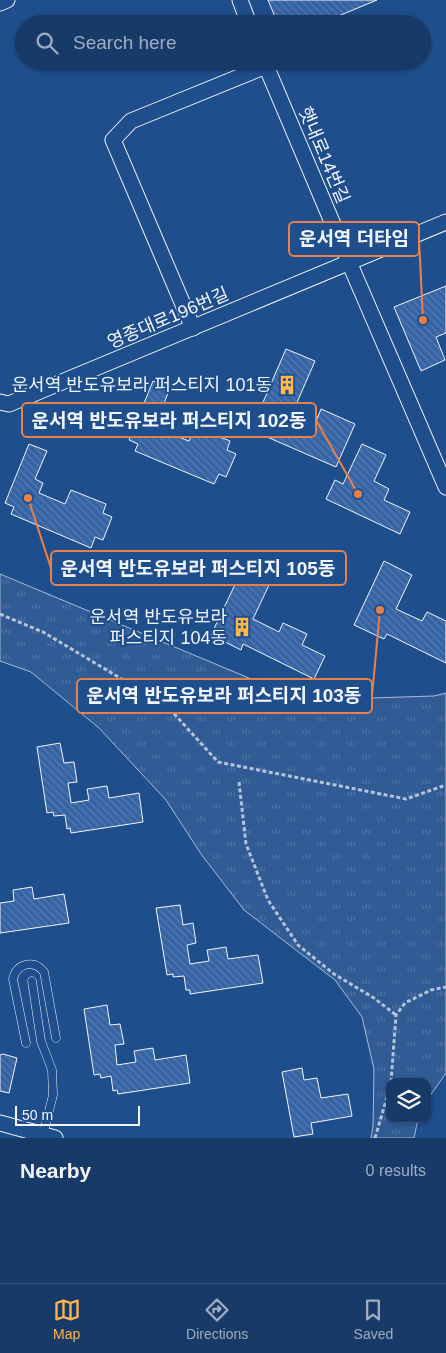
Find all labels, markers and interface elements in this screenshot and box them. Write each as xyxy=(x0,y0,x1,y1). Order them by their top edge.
search box xyxy=(15,15,431,70)
icon: search xyxy=(33,29,61,57)
text: Search here xyxy=(73,32,177,53)
street label: 햇내로14번길 xyxy=(295,104,353,206)
callout: 운서역 더타임 xyxy=(289,222,419,256)
text: 운서역 더타임 xyxy=(299,228,409,249)
street label: 영종대로196번길 xyxy=(105,284,231,352)
building icon: 운서역 반도유보라 퍼스티지 101동 xyxy=(276,374,298,396)
place label: 운서역 반도유보라 퍼스티지 101동 xyxy=(12,375,272,395)
callout: 운서역 반도유보라 퍼스티지 102동 xyxy=(22,403,316,437)
text: 운서역 반도유보라 퍼스티지 102동 xyxy=(32,410,306,431)
callout: 운서역 반도유보라 퍼스티지 105동 xyxy=(51,551,346,585)
text: 운서역 반도유보라 퍼스티지 105동 xyxy=(61,558,335,579)
place label: 운서역 반도유보라 퍼스티지 104동 xyxy=(90,607,227,648)
building icon: 운서역 반도유보라 퍼스티지 104동 xyxy=(231,616,253,638)
callout: 운서역 반도유보라 퍼스티지 103동 xyxy=(77,679,372,713)
text: 운서역 반도유보라 퍼스티지 103동 xyxy=(87,685,361,706)
map controls xyxy=(386,1078,431,1123)
button: layers xyxy=(386,1078,431,1123)
scale bar xyxy=(15,1103,140,1126)
text: 50 m xyxy=(22,1107,53,1123)
text: Nearby xyxy=(20,1159,91,1182)
text: 0 results xyxy=(366,1162,426,1179)
tab: Map xyxy=(53,1296,81,1342)
tab: Directions xyxy=(186,1296,248,1342)
tab: Saved xyxy=(354,1296,393,1342)

